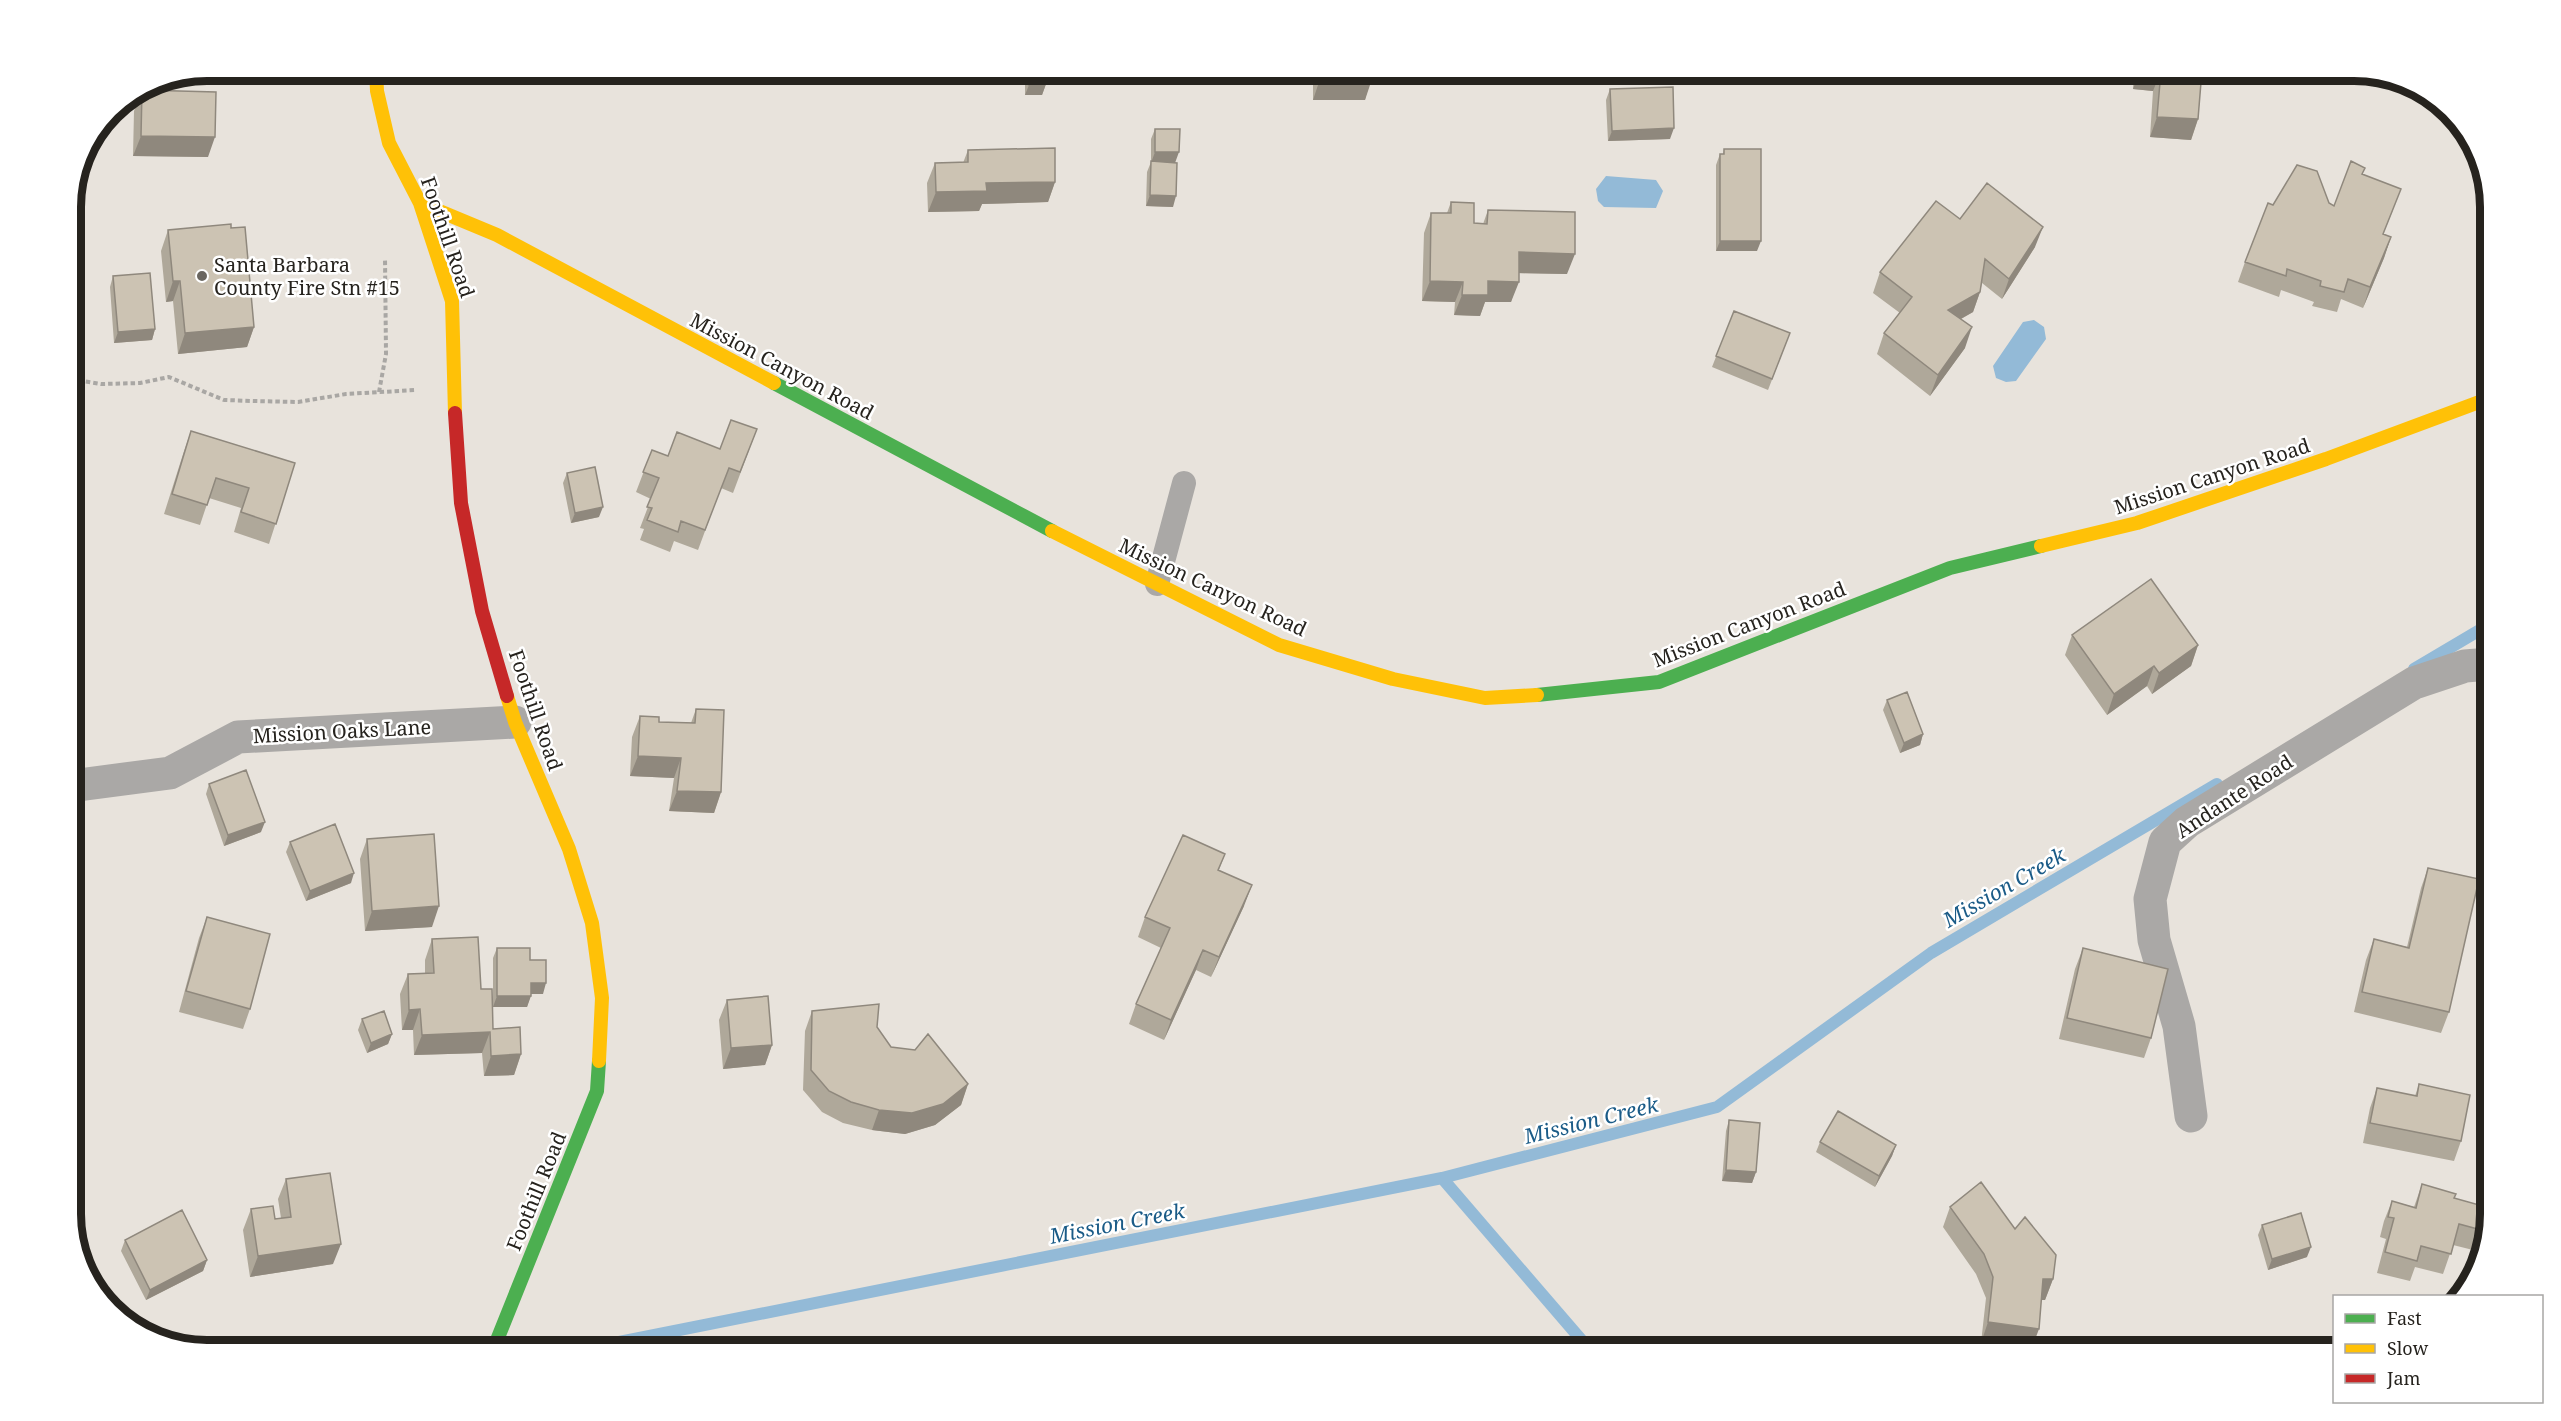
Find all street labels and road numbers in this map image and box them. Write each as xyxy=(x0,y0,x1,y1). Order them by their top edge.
street label: Foothill Road xyxy=(415,173,481,301)
street label: Mission Canyon Road xyxy=(685,306,879,426)
street label: Mission Canyon Road xyxy=(2111,432,2313,520)
street label: Mission Canyon Road xyxy=(1115,532,1311,642)
street label: Mission Canyon Road xyxy=(1649,575,1849,673)
street label: Foothill Road xyxy=(503,646,569,774)
street label: Mission Oaks Lane xyxy=(252,713,432,749)
street label: Andante Road xyxy=(2170,748,2298,844)
street label: Foothill Road xyxy=(500,1128,572,1254)

